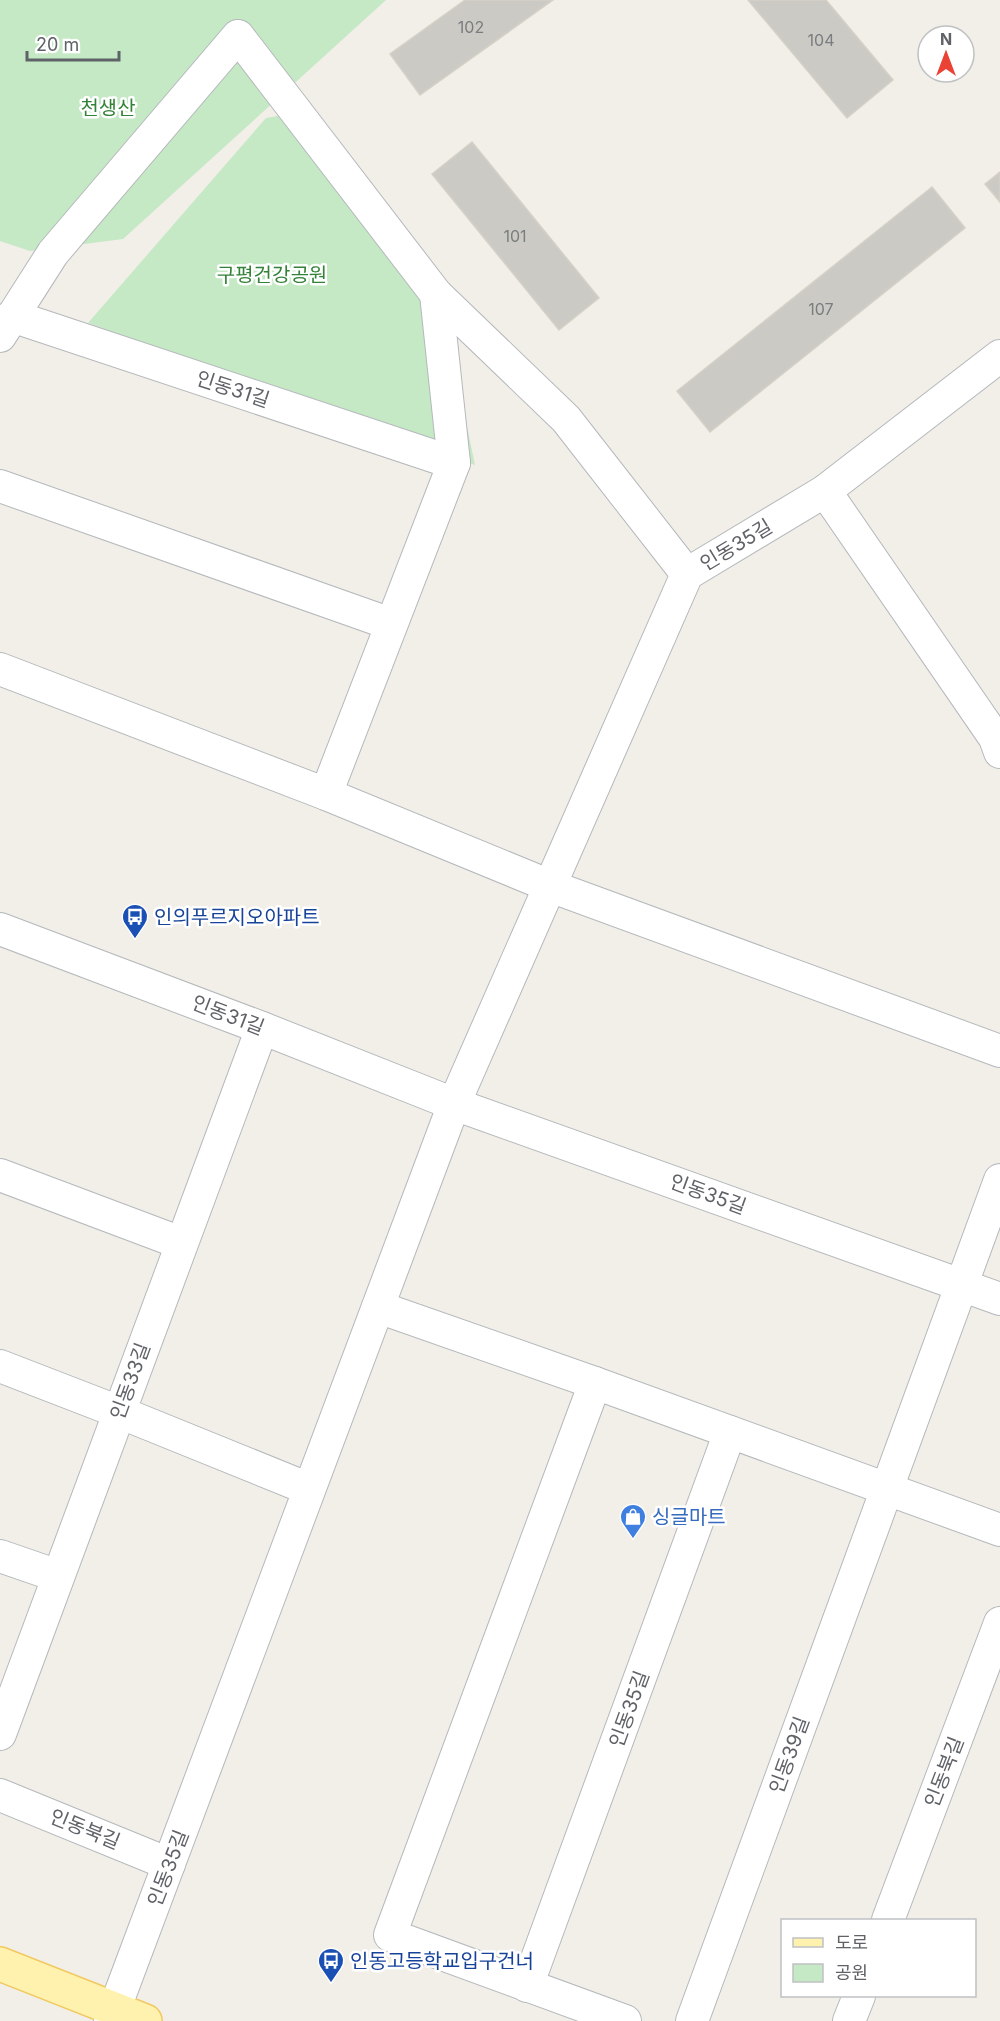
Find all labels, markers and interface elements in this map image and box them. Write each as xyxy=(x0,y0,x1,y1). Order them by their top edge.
house number: 102 xyxy=(458,17,484,37)
scale bar xyxy=(27,24,118,62)
north arrow xyxy=(916,24,976,84)
text: N xyxy=(940,29,952,49)
house number: 104 xyxy=(808,30,834,50)
text: 20 m xyxy=(36,34,79,55)
park label: 천생산 xyxy=(80,96,136,120)
house number: 101 xyxy=(503,226,527,246)
park label: 구평건강공원 xyxy=(217,263,327,287)
house number: 107 xyxy=(808,299,834,319)
street label: 인동31길 xyxy=(193,366,273,412)
street label: 인동35길 xyxy=(696,514,776,576)
bus stop icon: 인의푸르지오아파트 xyxy=(120,902,150,940)
place label: 인의푸르지오아파트 xyxy=(154,905,320,929)
street label: 인동31길 xyxy=(188,990,268,1040)
street label: 인동35길 xyxy=(666,1169,750,1219)
street label: 인동33길 xyxy=(105,1339,155,1423)
shop icon: 싱글마트 xyxy=(618,1502,648,1540)
place label: 싱글마트 xyxy=(652,1505,726,1529)
street label: 인동35길 xyxy=(604,1667,654,1751)
street label: 인동39길 xyxy=(764,1713,814,1797)
street label: 인동북길 xyxy=(920,1733,968,1811)
street label: 인동북길 xyxy=(46,1804,124,1854)
street label: 인동35길 xyxy=(143,1826,193,1910)
legend xyxy=(781,1919,976,1997)
text: 도로 xyxy=(835,1932,868,1953)
bus stop icon: 인동고등학교입구건너 xyxy=(316,1946,346,1984)
place label: 인동고등학교입구건너 xyxy=(350,1949,534,1973)
text: 공원 xyxy=(835,1962,868,1983)

